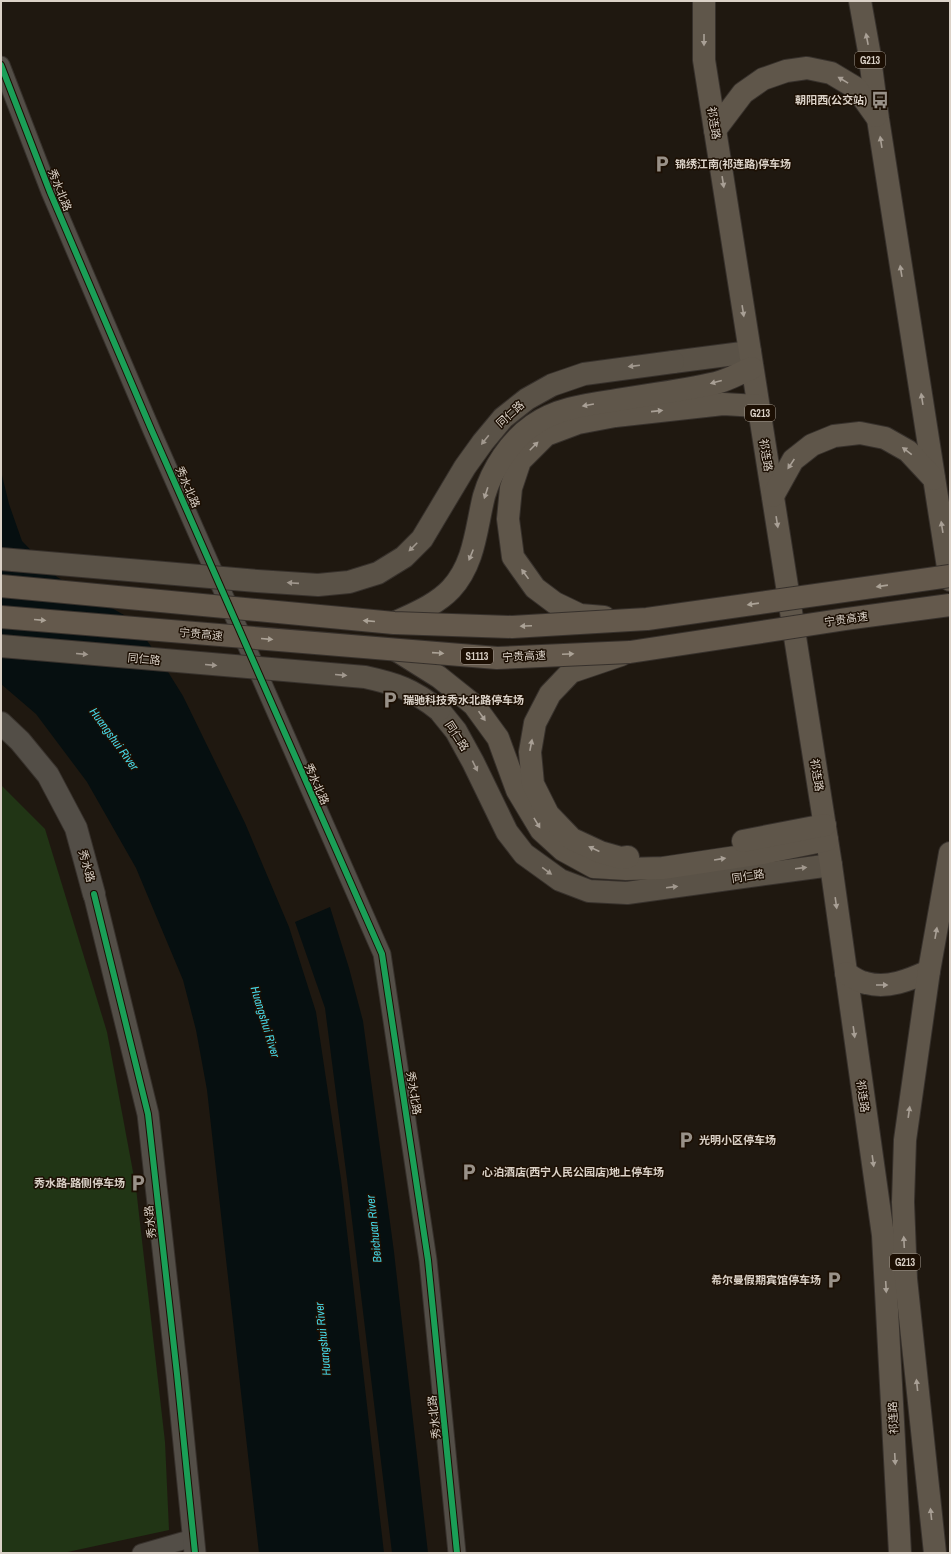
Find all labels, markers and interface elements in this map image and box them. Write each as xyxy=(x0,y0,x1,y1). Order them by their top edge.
one-way arrow xyxy=(863,33,869,45)
one-way arrow xyxy=(701,34,707,47)
road number: G213 xyxy=(855,52,885,68)
one-way arrow xyxy=(838,76,848,84)
bus stop icon: 朝阳西(公交站) xyxy=(870,90,890,110)
place label: 朝阳西(公交站) xyxy=(795,93,867,107)
street label: 祁连路 xyxy=(705,106,723,140)
one-way arrow xyxy=(878,136,884,148)
parking icon: 锦绣江南(祁连路)停车场 xyxy=(652,154,672,174)
place label: 锦绣江南(祁连路)停车场 xyxy=(675,157,791,171)
street label: 秀水北路 xyxy=(45,167,75,213)
one-way arrow xyxy=(720,176,726,189)
one-way arrow xyxy=(898,264,904,277)
one-way arrow xyxy=(741,305,747,317)
one-way arrow xyxy=(628,363,640,370)
one-way arrow xyxy=(710,379,722,385)
one-way arrow xyxy=(918,393,924,405)
street label: 同仁路 xyxy=(493,398,527,430)
one-way arrow xyxy=(582,402,594,408)
road number: G213 xyxy=(745,405,775,421)
one-way arrow xyxy=(651,408,663,414)
one-way arrow xyxy=(481,434,490,445)
street label: 祁连路 xyxy=(757,438,775,472)
one-way arrow xyxy=(529,441,539,451)
one-way arrow xyxy=(901,447,912,455)
one-way arrow xyxy=(787,459,795,469)
street label: 秀水北路 xyxy=(173,464,203,510)
one-way arrow xyxy=(482,488,488,500)
one-way arrow xyxy=(774,516,780,528)
one-way arrow xyxy=(939,521,945,533)
one-way arrow xyxy=(408,543,418,552)
one-way arrow xyxy=(468,549,474,560)
one-way arrow xyxy=(521,569,529,579)
one-way arrow xyxy=(287,579,299,586)
one-way arrow xyxy=(876,583,888,589)
one-way arrow xyxy=(747,601,759,607)
street label: 宁贵高速 xyxy=(823,609,869,629)
one-way arrow xyxy=(34,617,46,623)
one-way arrow xyxy=(363,618,375,624)
one-way arrow xyxy=(520,623,532,630)
street label: 宁贵高速 xyxy=(178,625,224,643)
one-way arrow xyxy=(261,636,273,643)
road number: S1113 xyxy=(461,648,493,664)
street label: 宁贵高速 xyxy=(502,648,546,664)
one-way arrow xyxy=(76,650,88,657)
one-way arrow xyxy=(432,650,444,657)
street label: 同仁路 xyxy=(127,651,161,667)
one-way arrow xyxy=(562,651,574,658)
one-way arrow xyxy=(205,661,217,668)
one-way arrow xyxy=(335,672,347,679)
parking icon: 瑞驰科技秀水北路停车场 xyxy=(380,690,400,710)
place label: 瑞驰科技秀水北路停车场 xyxy=(403,693,524,707)
water label: Huangshui River xyxy=(86,704,143,774)
one-way arrow xyxy=(478,711,486,721)
street label: 同仁路 xyxy=(442,718,472,754)
one-way arrow xyxy=(528,739,534,752)
street label: 祁连路 xyxy=(808,758,826,792)
one-way arrow xyxy=(472,760,478,771)
street label: 秀水北路 xyxy=(302,761,332,807)
one-way arrow xyxy=(533,818,541,828)
one-way arrow xyxy=(588,846,600,852)
street label: 秀水路 xyxy=(76,848,98,884)
one-way arrow xyxy=(714,856,726,862)
one-way arrow xyxy=(795,865,807,871)
one-way arrow xyxy=(542,867,553,875)
street label: 同仁路 xyxy=(731,867,765,885)
one-way arrow xyxy=(666,884,678,890)
one-way arrow xyxy=(833,897,839,909)
one-way arrow xyxy=(933,926,939,939)
one-way arrow xyxy=(876,982,889,988)
water label: Huangshui River xyxy=(247,984,284,1060)
one-way arrow xyxy=(851,1026,857,1038)
street label: 秀水北路 xyxy=(404,1070,424,1116)
street label: 祁连路 xyxy=(854,1079,872,1113)
one-way arrow xyxy=(906,1106,912,1118)
parking icon: 光明小区停车场 xyxy=(676,1130,696,1150)
place label: 光明小区停车场 xyxy=(699,1133,776,1147)
one-way arrow xyxy=(870,1155,876,1167)
parking icon: 心泊酒店(西宁人民公园店)地上停车场 xyxy=(459,1162,479,1182)
place label: 心泊酒店(西宁人民公园店)地上停车场 xyxy=(482,1165,664,1179)
parking icon: 秀水路-路侧停车场 xyxy=(128,1173,148,1193)
place label: 秀水路-路侧停车场 xyxy=(34,1176,125,1190)
water label: Beichuan River xyxy=(362,1194,386,1264)
street label: 秀水路 xyxy=(141,1205,159,1239)
one-way arrow xyxy=(901,1236,908,1248)
road number: G213 xyxy=(890,1254,920,1270)
parking icon: 希尔曼假期宾馆停车场 xyxy=(824,1270,844,1290)
place label: 希尔曼假期宾馆停车场 xyxy=(711,1273,821,1287)
one-way arrow xyxy=(883,1281,889,1294)
water label: Huangshui River xyxy=(311,1301,335,1377)
one-way arrow xyxy=(914,1379,921,1391)
street label: 秀水北路 xyxy=(425,1394,443,1440)
street label: 祁连路 xyxy=(885,1401,901,1435)
one-way arrow xyxy=(892,1453,899,1465)
one-way arrow xyxy=(928,1508,934,1520)

